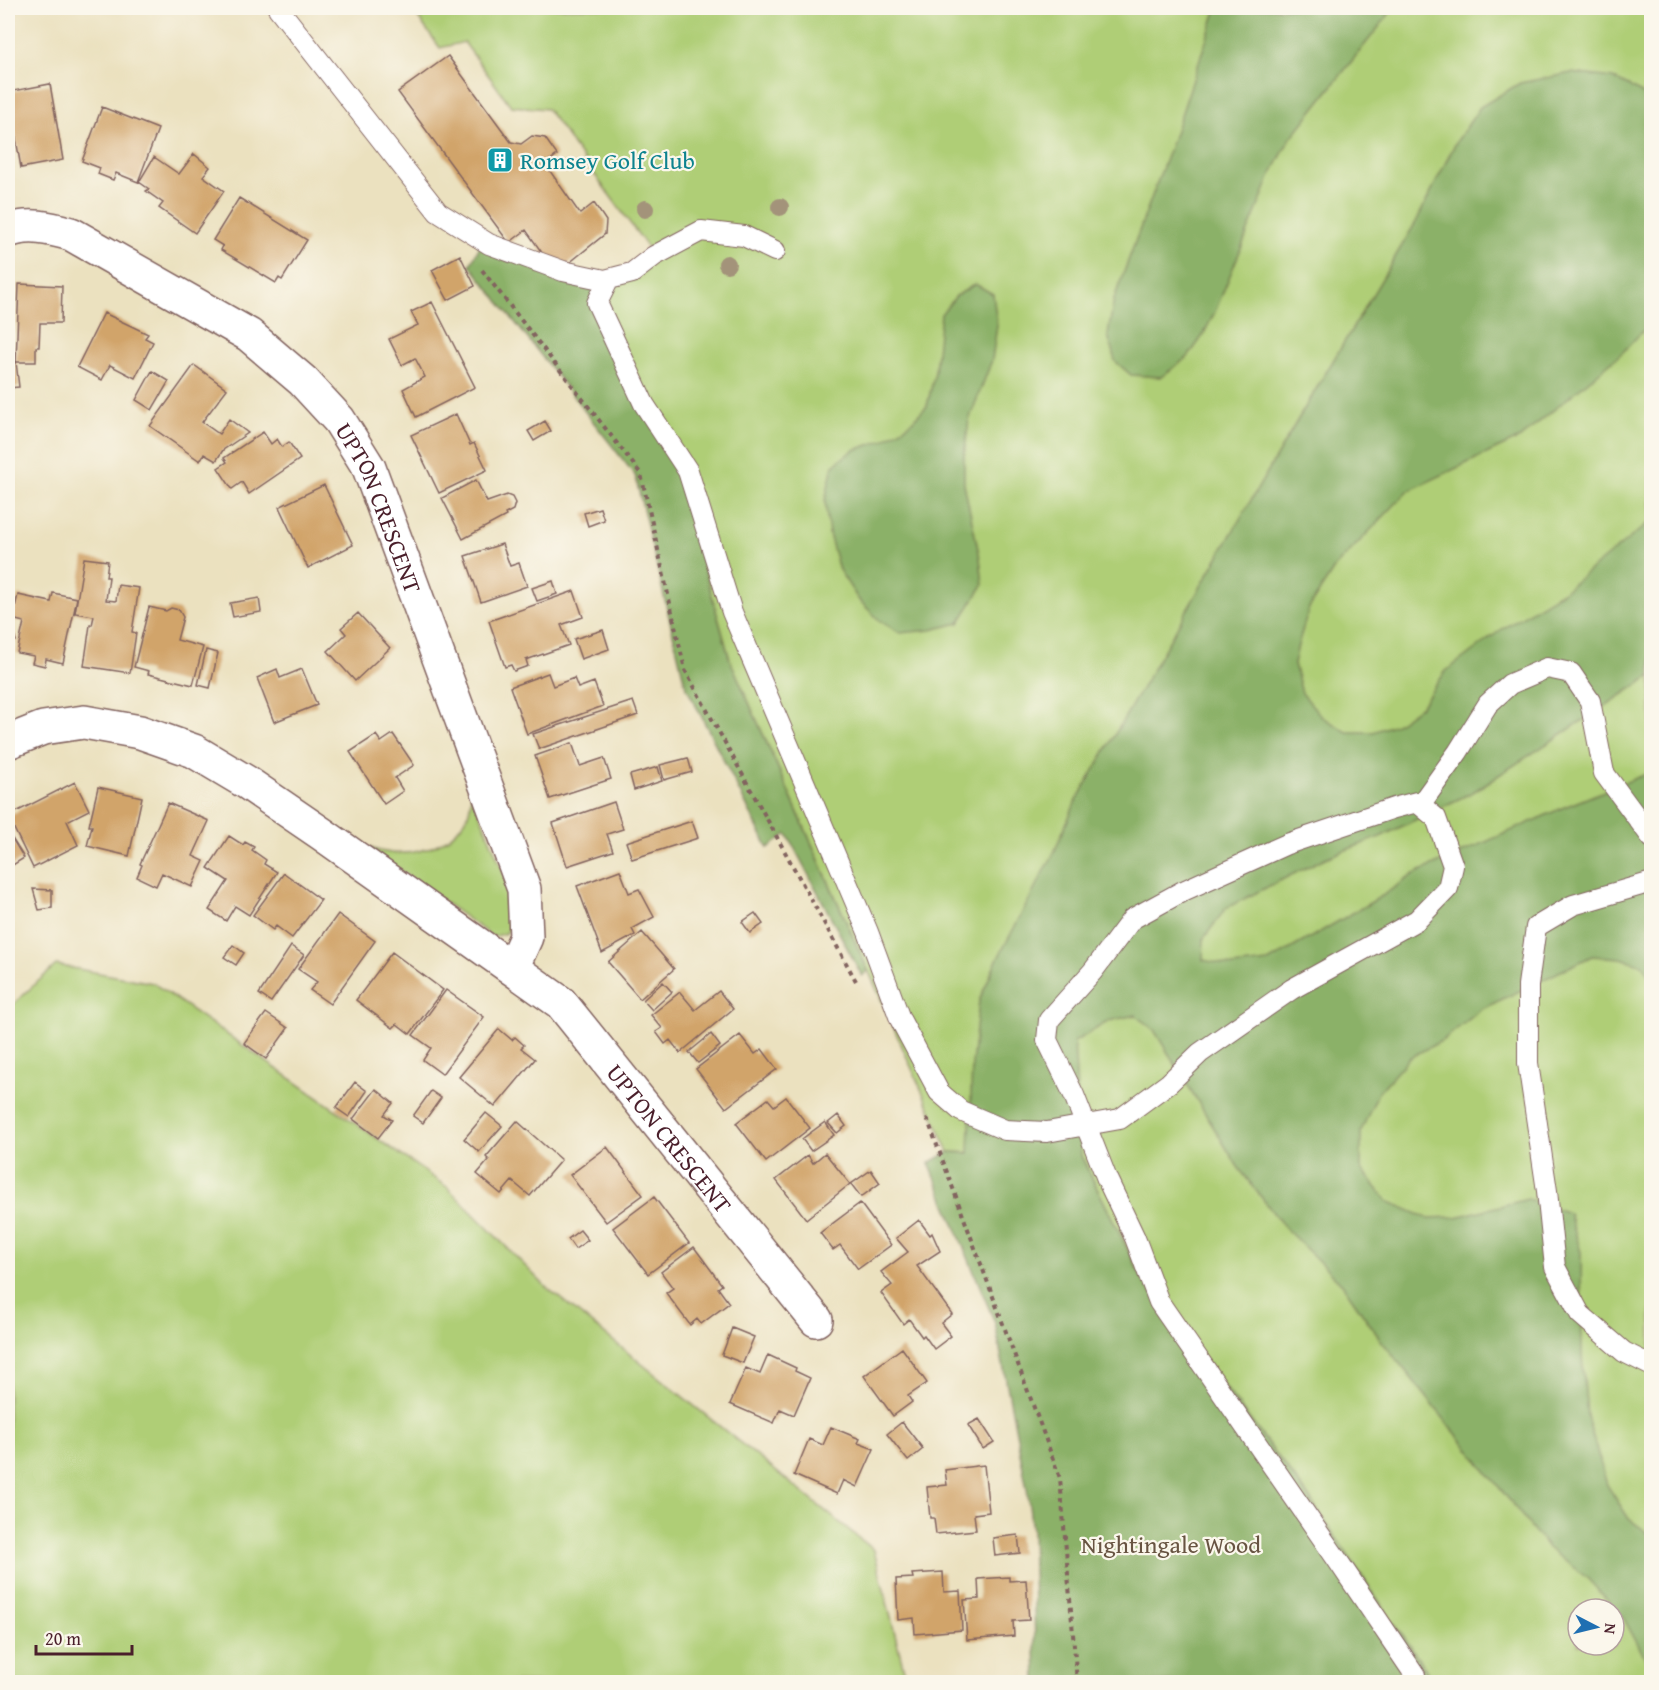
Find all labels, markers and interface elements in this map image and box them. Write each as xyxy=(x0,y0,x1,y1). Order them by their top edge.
place label: Romsey Golf Club xyxy=(520,143,695,178)
building icon: Romsey Golf Club xyxy=(485,145,515,175)
street label: UPTON CRESCENT xyxy=(327,416,431,598)
street label: UPTON CRESCENT xyxy=(599,1056,741,1220)
park label: Nightingale Wood xyxy=(1081,1527,1261,1562)
north arrow xyxy=(1566,1597,1626,1657)
scale bar xyxy=(36,1618,132,1656)
text: N xyxy=(1598,1622,1623,1636)
text: 20 m xyxy=(45,1625,81,1652)

